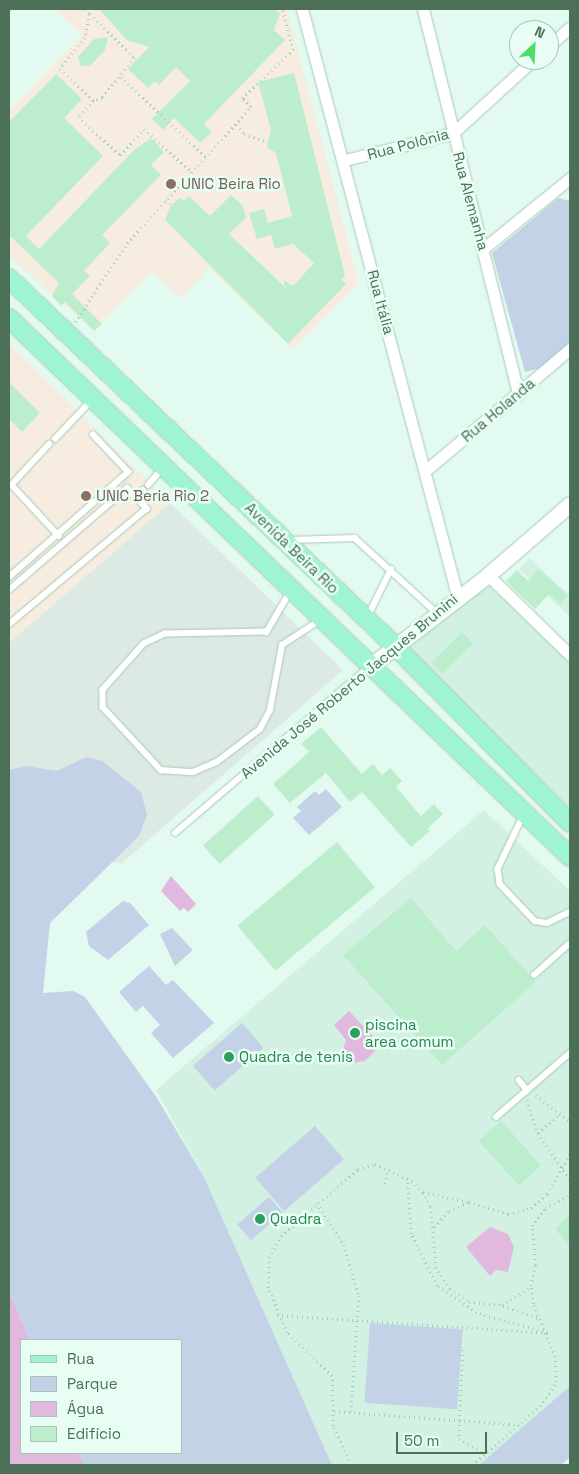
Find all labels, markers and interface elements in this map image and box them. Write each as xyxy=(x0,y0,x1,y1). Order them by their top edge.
north arrow xyxy=(509,20,559,70)
text: N xyxy=(532,22,548,42)
street label: Rua Polônia xyxy=(365,124,451,164)
street label: Rua Alemanha xyxy=(449,150,493,252)
place label: UNIC Beira Rio xyxy=(181,175,281,193)
marker: UNIC Beira Rio xyxy=(165,178,177,190)
street label: Rua Itália xyxy=(364,268,398,336)
street label: Rua Holanda xyxy=(458,374,538,446)
place label: UNIC Beria Rio 2 xyxy=(96,487,209,505)
marker: UNIC Beria Rio 2 xyxy=(80,490,92,502)
street label: Avenida Beira Rio xyxy=(241,499,343,597)
street label: Avenida José Roberto Jacques Brunini xyxy=(237,590,461,782)
place label: piscina area comum xyxy=(365,1015,453,1050)
marker: piscina area comum xyxy=(349,1027,361,1039)
place label: Quadra de tenis xyxy=(239,1048,353,1066)
marker: Quadra de tenis xyxy=(223,1051,235,1063)
place label: Quadra xyxy=(270,1210,321,1228)
marker: Quadra xyxy=(254,1213,266,1225)
legend xyxy=(20,1339,182,1454)
text: Rua xyxy=(67,1349,94,1368)
text: Parque xyxy=(67,1374,118,1393)
text: Água xyxy=(67,1399,104,1418)
scale bar xyxy=(399,1422,490,1454)
text: Edifício xyxy=(67,1424,121,1443)
text: 50 m xyxy=(404,1431,439,1450)

